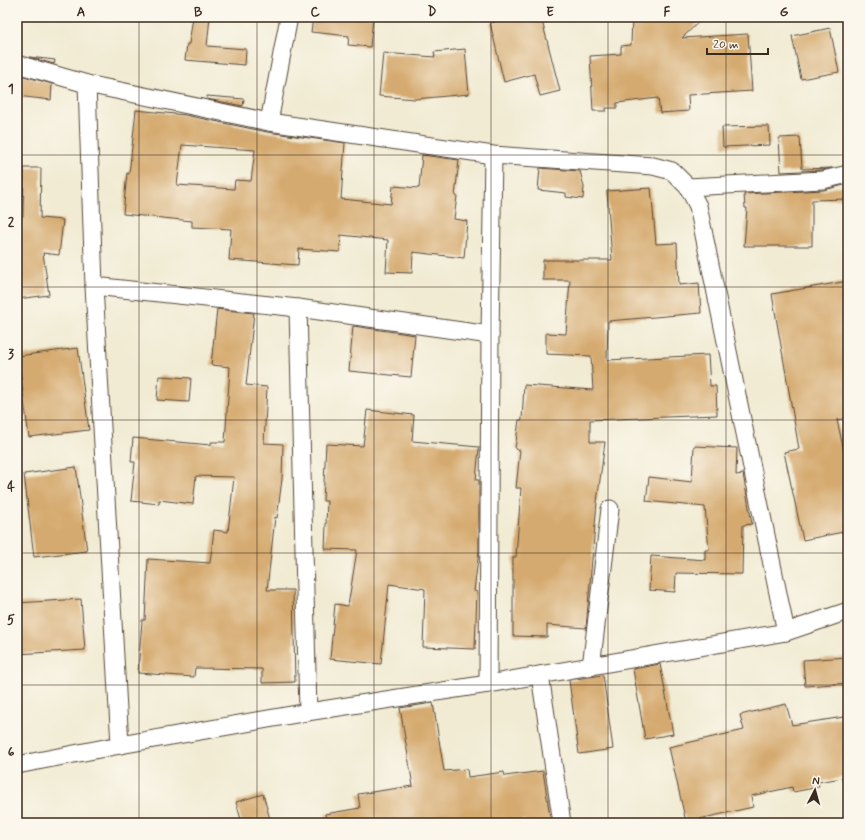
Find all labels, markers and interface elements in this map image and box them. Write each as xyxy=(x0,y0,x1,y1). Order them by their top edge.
text: A xyxy=(77,4,85,21)
text: B xyxy=(194,4,203,21)
text: C xyxy=(310,4,320,21)
text: D xyxy=(428,4,437,21)
text: E xyxy=(546,4,554,21)
text: F xyxy=(664,4,671,21)
text: G xyxy=(780,4,789,21)
scale bar xyxy=(707,30,768,56)
text: 20 m xyxy=(713,37,739,53)
text: 1 xyxy=(8,81,14,98)
text: 2 xyxy=(8,214,15,231)
text: 3 xyxy=(8,346,14,363)
text: 4 xyxy=(7,479,15,496)
text: 5 xyxy=(7,612,15,629)
text: 6 xyxy=(8,744,15,761)
north arrow xyxy=(795,770,835,810)
text: N xyxy=(812,774,820,788)

